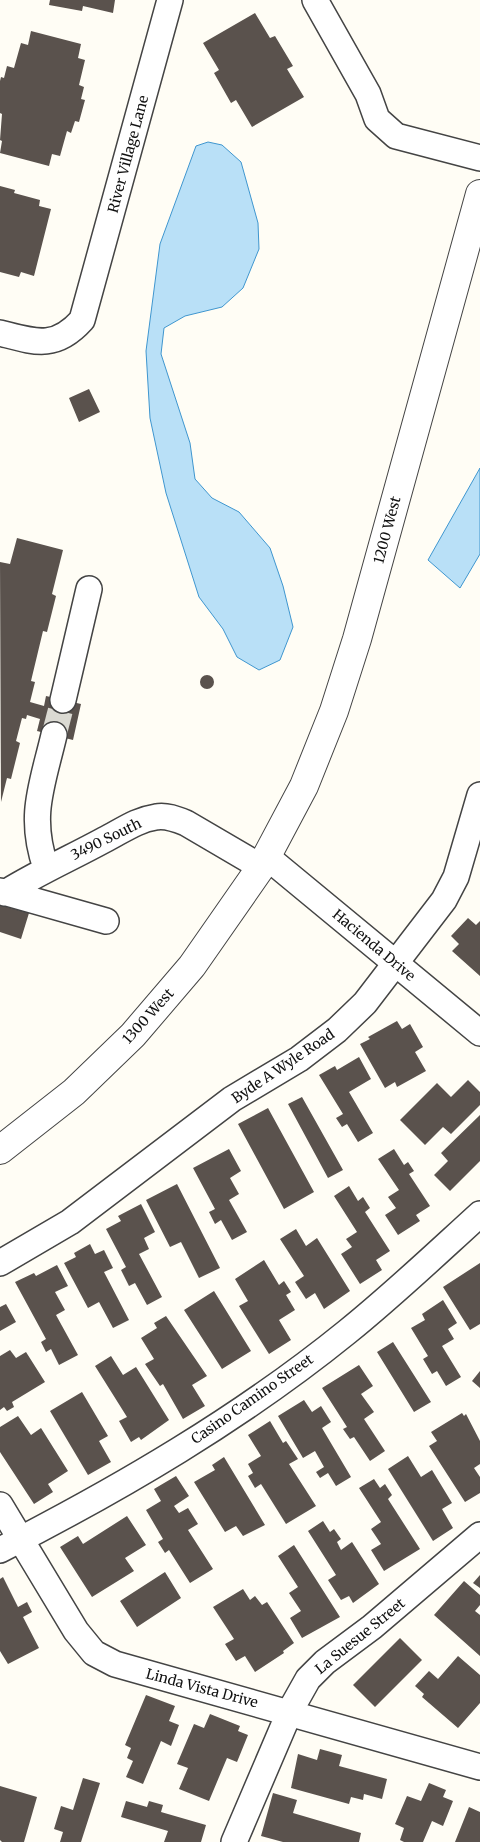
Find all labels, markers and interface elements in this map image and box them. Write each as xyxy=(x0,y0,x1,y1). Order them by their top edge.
street label: River Village Lane xyxy=(104,93,152,215)
street label: 1200 West xyxy=(369,494,405,566)
street label: 3490 South xyxy=(68,814,144,864)
street label: Hacienda Drive xyxy=(329,905,419,985)
street label: 1300 West xyxy=(118,984,178,1047)
street label: Byde A Wyle Road xyxy=(228,1025,338,1107)
street label: Casino Camino Street xyxy=(188,1350,317,1448)
street label: La Suesue Street xyxy=(311,1594,409,1678)
street label: Linda Vista Drive xyxy=(144,1664,260,1712)

